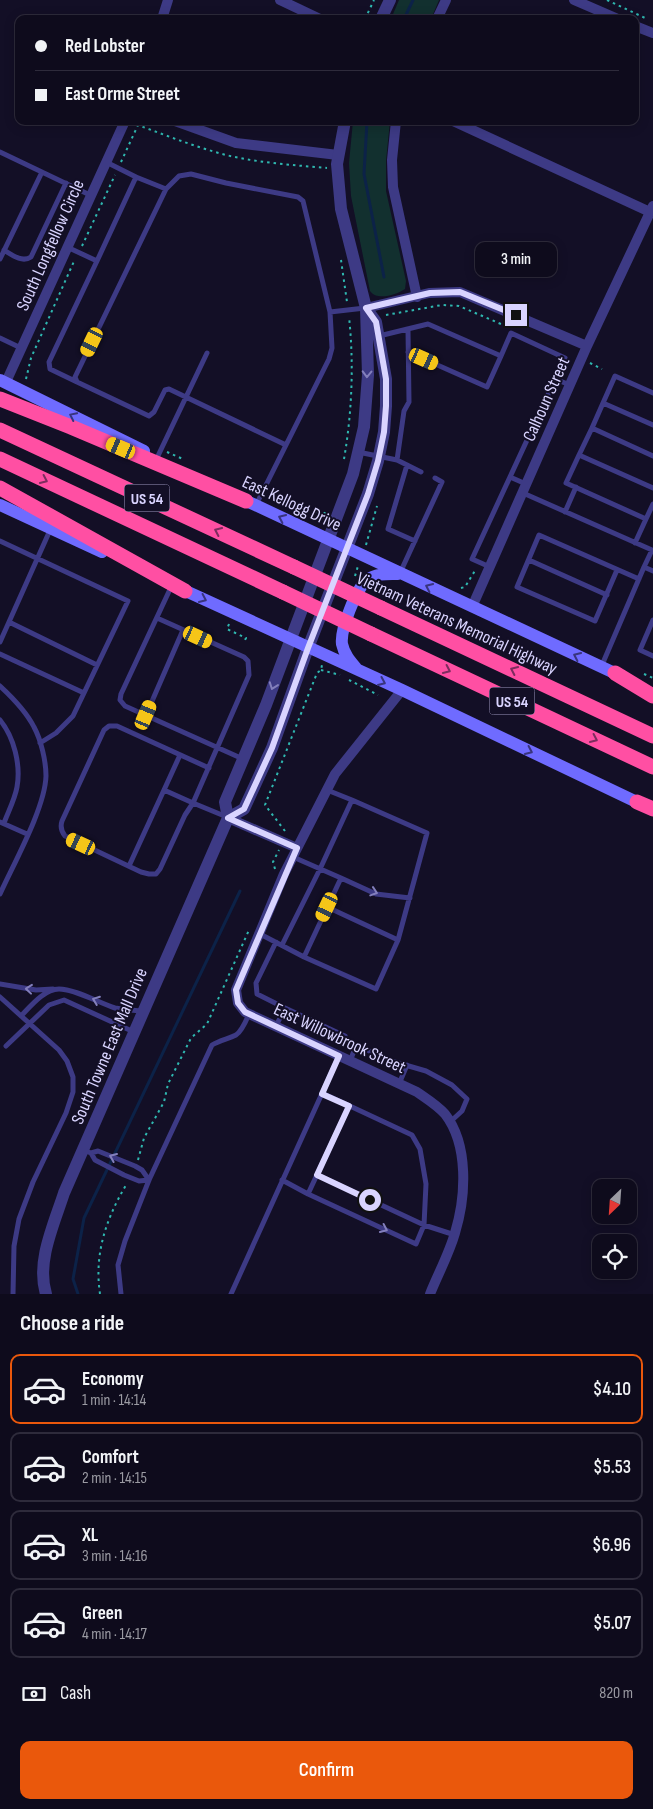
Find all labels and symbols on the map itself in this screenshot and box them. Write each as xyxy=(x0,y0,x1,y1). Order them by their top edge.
street label: South Longfellow Circle xyxy=(12,176,89,314)
callout: 3 min xyxy=(475,242,557,278)
route end xyxy=(505,304,527,326)
car xyxy=(78,325,105,359)
car xyxy=(407,346,440,372)
street label: Calhoun Street xyxy=(519,353,575,445)
one-way arrow xyxy=(362,370,372,378)
one-way arrow xyxy=(70,412,79,422)
car xyxy=(104,435,137,461)
street label: East Kellogg Drive xyxy=(239,471,345,536)
one-way arrow xyxy=(39,474,48,484)
road number: US 54 xyxy=(124,484,170,512)
one-way arrow xyxy=(278,514,287,524)
one-way arrow xyxy=(214,527,223,538)
street label: Vietnam Veterans Memorial Highway xyxy=(353,568,560,679)
one-way arrow xyxy=(425,583,434,593)
one-way arrow xyxy=(198,593,207,603)
car xyxy=(181,624,214,650)
one-way arrow xyxy=(573,651,582,662)
one-way arrow xyxy=(442,664,451,674)
one-way arrow xyxy=(510,666,519,677)
one-way arrow xyxy=(377,675,386,686)
one-way arrow xyxy=(269,681,279,689)
road number: US 54 xyxy=(490,688,534,714)
car xyxy=(133,698,158,732)
one-way arrow xyxy=(589,733,598,744)
one-way arrow xyxy=(524,745,533,755)
car xyxy=(64,831,97,857)
one-way arrow xyxy=(370,887,378,897)
car xyxy=(313,890,340,924)
street label: South Towne East Mall Drive xyxy=(67,965,152,1127)
one-way arrow xyxy=(25,984,33,995)
one-way arrow xyxy=(92,996,101,1006)
street label: East Willowbrook Street xyxy=(270,999,410,1078)
one-way arrow xyxy=(109,1153,118,1164)
north arrow xyxy=(592,1179,638,1224)
route start xyxy=(359,1189,381,1211)
one-way arrow xyxy=(379,1223,388,1234)

